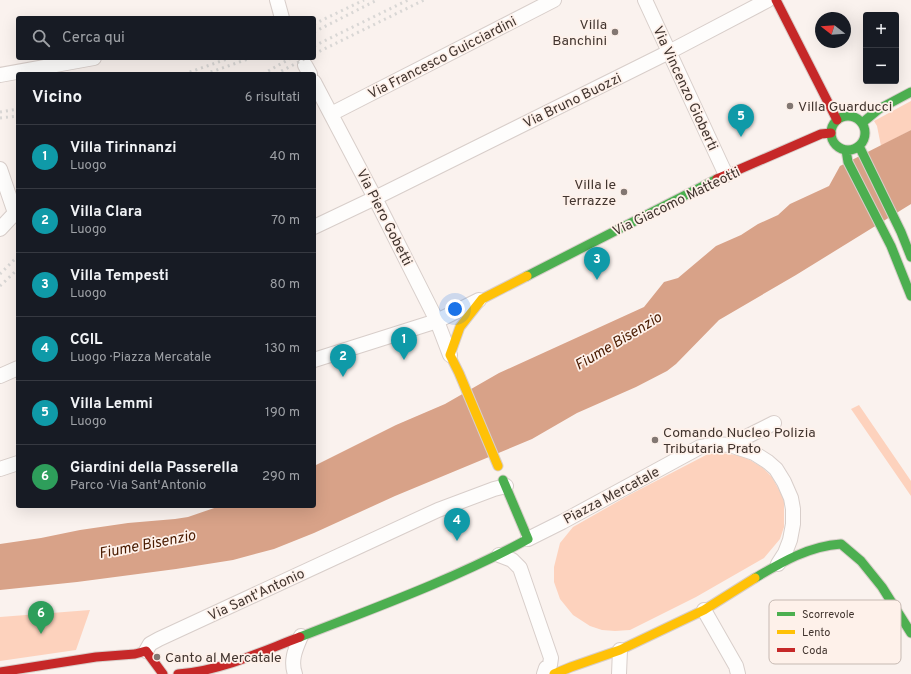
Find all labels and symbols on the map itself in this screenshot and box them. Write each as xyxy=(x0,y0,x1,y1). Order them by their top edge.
north arrow xyxy=(815,12,851,48)
street label: Via Francesco Guicciardini xyxy=(366,13,520,103)
place label: Villa Banchini xyxy=(552,17,607,50)
street label: Via Vincenzo Gioberti xyxy=(648,24,721,154)
marker: Villa Banchini xyxy=(610,27,620,37)
street label: Via Bruno Buozzi xyxy=(521,70,625,133)
place label: Villa Guarducci xyxy=(798,99,892,116)
marker: Villa Guarducci xyxy=(785,101,795,111)
pin: 5 xyxy=(728,104,754,137)
street label: Via Giacomo Matteotti xyxy=(610,164,743,241)
street label: Via Piero Gobetti xyxy=(352,167,415,269)
place label: Villa le Terrazze xyxy=(562,177,616,210)
marker: Villa le Terrazze xyxy=(619,187,629,197)
pin: 3 xyxy=(584,247,610,280)
your location xyxy=(445,299,465,319)
water label: Fiume Bisenzio xyxy=(572,309,666,376)
pin: 1 xyxy=(391,327,417,360)
pin: 2 xyxy=(330,344,356,377)
place label: Comando Nucleo Polizia Tributaria Prato xyxy=(663,425,816,458)
marker: Comando Nucleo Polizia Tributaria Prato xyxy=(650,435,660,445)
street label: Piazza Mercatale xyxy=(561,464,663,529)
pin: 4 xyxy=(444,508,470,541)
water label: Fiume Bisenzio xyxy=(97,527,197,564)
street label: Via Sant'Antonio xyxy=(206,565,308,625)
legend xyxy=(769,600,901,664)
pin: 6 xyxy=(28,601,54,634)
text: Scorrevole xyxy=(802,608,855,622)
text: Lento xyxy=(802,626,830,640)
text: Coda xyxy=(802,644,828,658)
place label: Canto al Mercatale xyxy=(165,650,282,667)
marker: Canto al Mercatale xyxy=(152,652,162,662)

